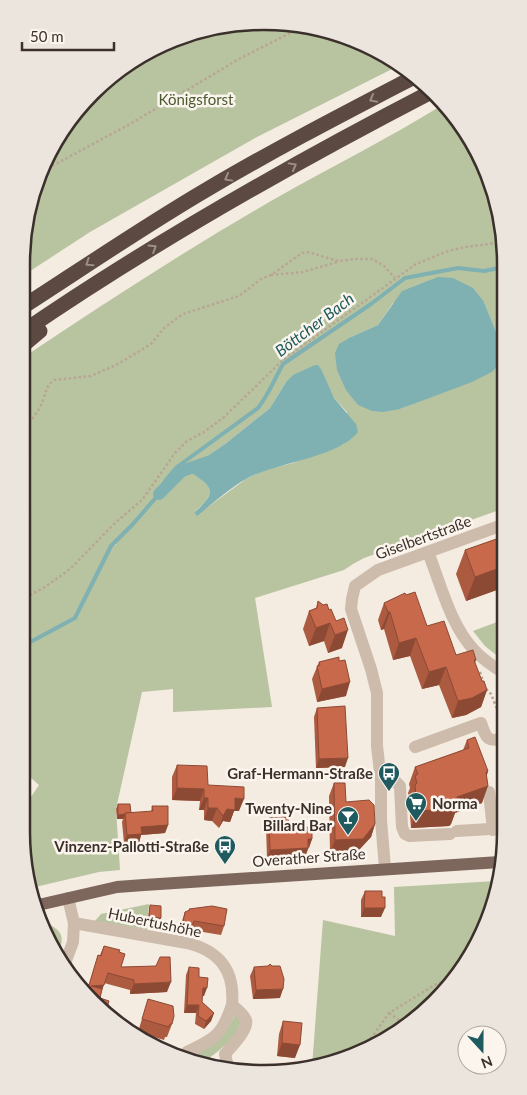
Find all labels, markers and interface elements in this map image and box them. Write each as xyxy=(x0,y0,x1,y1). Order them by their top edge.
scale bar xyxy=(22,20,115,52)
text: 50 m xyxy=(30,27,64,45)
park label: Königsforst xyxy=(159,90,234,108)
one-way arrow xyxy=(369,93,378,103)
one-way arrow xyxy=(288,162,297,172)
one-way arrow xyxy=(224,172,233,182)
one-way arrow xyxy=(147,244,156,254)
one-way arrow xyxy=(86,257,95,266)
water label: Böttcher Bach xyxy=(271,288,357,360)
street label: Giselbertstraße xyxy=(373,511,474,563)
bus stop icon: Graf-Hermann-Straße xyxy=(377,761,401,792)
place label: Graf-Hermann-Straße xyxy=(227,764,373,782)
supermarket icon: Norma xyxy=(404,791,428,822)
place label: Norma xyxy=(432,794,478,812)
place label: Twenty-Nine Billard Bar xyxy=(245,799,332,834)
bar icon: Twenty-Nine Billard Bar xyxy=(336,805,360,836)
bus stop icon: Vinzenz-Pallotti-Straße xyxy=(213,834,237,865)
place label: Vinzenz-Pallotti-Straße xyxy=(53,837,209,855)
street label: Overather Straße xyxy=(252,844,366,870)
street label: Hubertushöhe xyxy=(107,903,203,941)
north arrow xyxy=(457,1025,507,1075)
text: N xyxy=(479,1053,495,1072)

